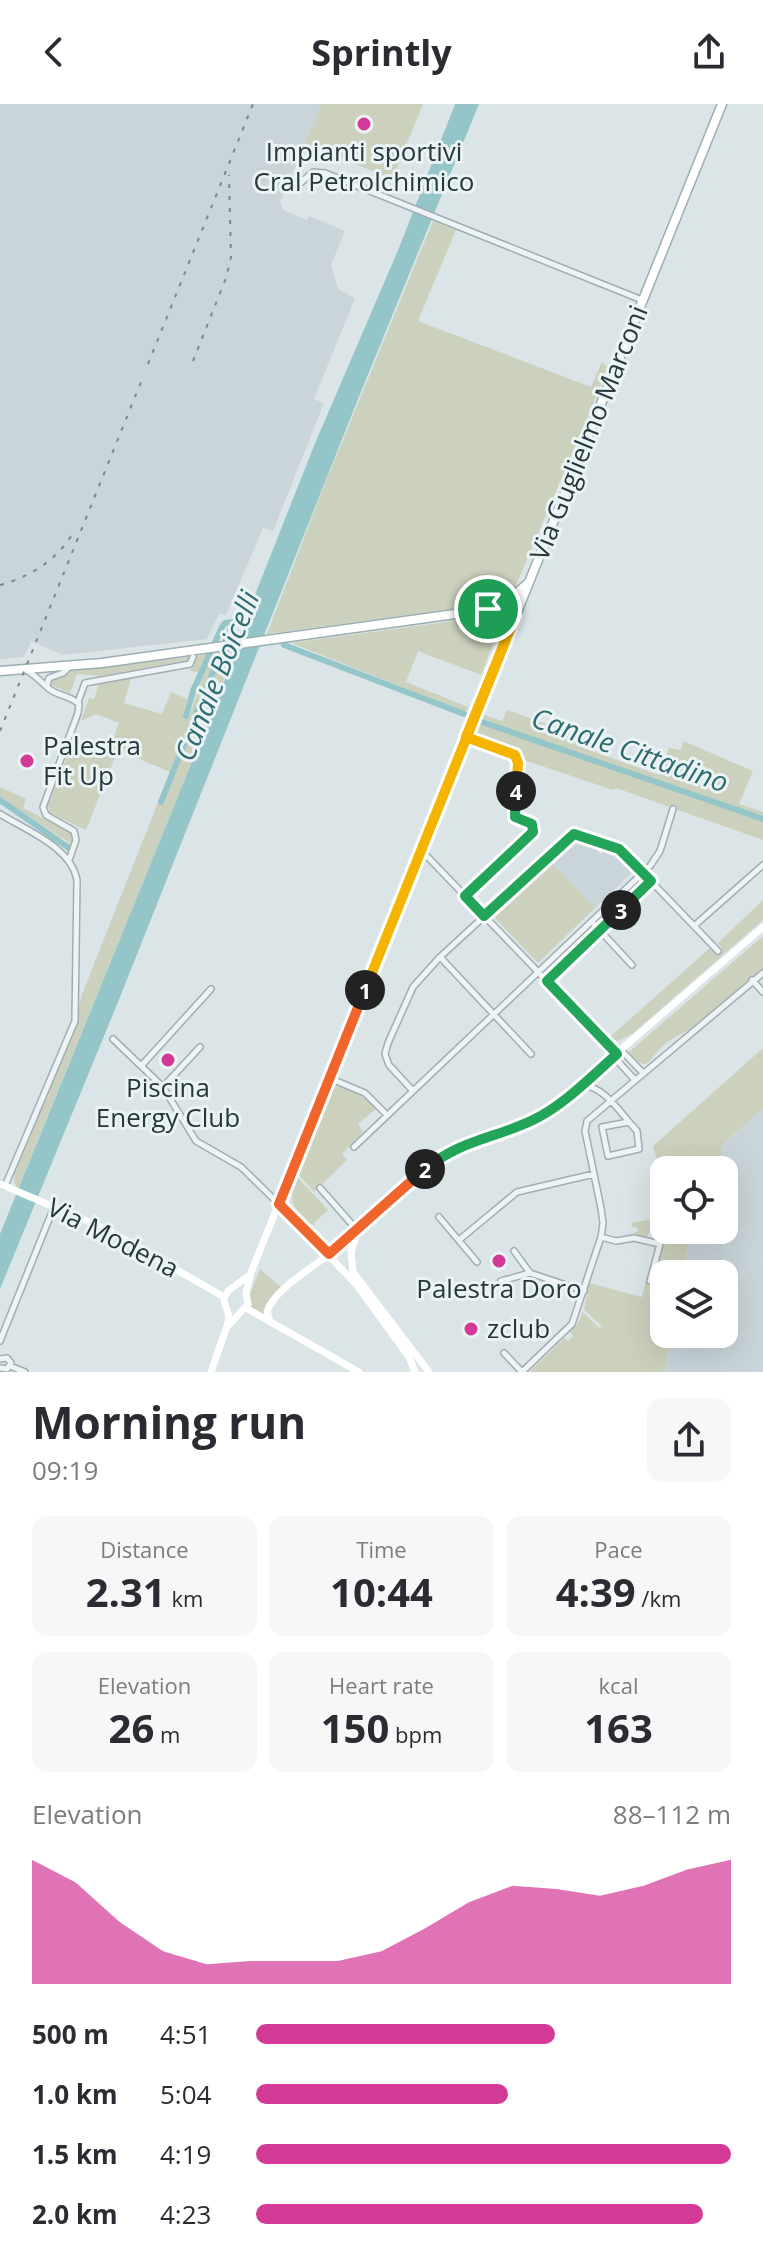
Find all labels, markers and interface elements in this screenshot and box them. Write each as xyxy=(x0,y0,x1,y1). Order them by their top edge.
text: Sprintly xyxy=(311,28,452,77)
icon: back xyxy=(32,30,76,74)
icon: share xyxy=(687,30,731,74)
marker: Impianti sportivi Cral Petrolchimico xyxy=(355,115,373,133)
place label: Impianti sportivi Cral Petrolchimico xyxy=(254,133,474,199)
street label: Via Guglielmo Marconi xyxy=(520,300,656,565)
pin xyxy=(454,575,522,643)
water label: Canale Boicelli xyxy=(165,584,268,766)
icon: arrive xyxy=(466,587,510,631)
water label: Canale Cittadino xyxy=(527,698,734,800)
place label: Palestra Fit Up xyxy=(43,727,141,793)
marker: Palestra Fit Up xyxy=(18,752,36,770)
pin: 4 xyxy=(496,771,536,811)
text: 4 xyxy=(510,776,522,806)
pin: 3 xyxy=(601,890,641,930)
text: 3 xyxy=(615,895,627,925)
pin: 1 xyxy=(345,970,385,1010)
text: 1 xyxy=(359,975,371,1005)
marker: Piscina Energy Club xyxy=(159,1051,177,1069)
place label: Piscina Energy Club xyxy=(96,1069,240,1135)
pin: 2 xyxy=(405,1149,445,1189)
text: 2 xyxy=(419,1154,431,1184)
map controls xyxy=(650,1156,738,1348)
button: locate xyxy=(650,1156,738,1244)
street label: Via Modena xyxy=(41,1189,185,1286)
marker: Palestra Doro xyxy=(490,1252,508,1270)
button: layers xyxy=(650,1260,738,1348)
place label: Palestra Doro xyxy=(416,1270,582,1306)
place label: zclub xyxy=(487,1310,550,1346)
marker: zclub xyxy=(462,1320,480,1338)
text: Morning run xyxy=(32,1392,306,1452)
button: share xyxy=(647,1398,731,1482)
text: 09:19 xyxy=(32,1452,98,1488)
text: Distance xyxy=(100,1534,189,1564)
text: Time xyxy=(356,1534,407,1564)
text: Pace xyxy=(594,1534,643,1564)
text: 2.31 xyxy=(86,1564,166,1619)
text: 10:44 xyxy=(330,1564,433,1619)
text: 4:39 xyxy=(556,1564,636,1619)
text: km xyxy=(166,1583,203,1613)
text: /km xyxy=(636,1583,681,1613)
text: Elevation xyxy=(98,1670,191,1700)
text: Heart rate xyxy=(329,1670,434,1700)
text: kcal xyxy=(599,1670,638,1700)
text: 26 xyxy=(109,1700,154,1755)
text: 150 xyxy=(321,1700,389,1755)
text: 163 xyxy=(584,1700,653,1755)
text: m xyxy=(154,1719,180,1749)
text: bpm xyxy=(389,1719,442,1749)
text: Elevation xyxy=(32,1796,142,1832)
text: 88–112 m xyxy=(613,1796,731,1832)
text: 500 m xyxy=(32,2016,109,2052)
text: 4:51 xyxy=(160,2016,211,2052)
text: 1.0 km xyxy=(32,2076,118,2112)
text: 5:04 xyxy=(160,2076,211,2112)
text: 1.5 km xyxy=(32,2136,118,2172)
text: 4:19 xyxy=(160,2136,211,2172)
text: 2.0 km xyxy=(32,2196,118,2232)
text: 4:23 xyxy=(160,2196,211,2232)

